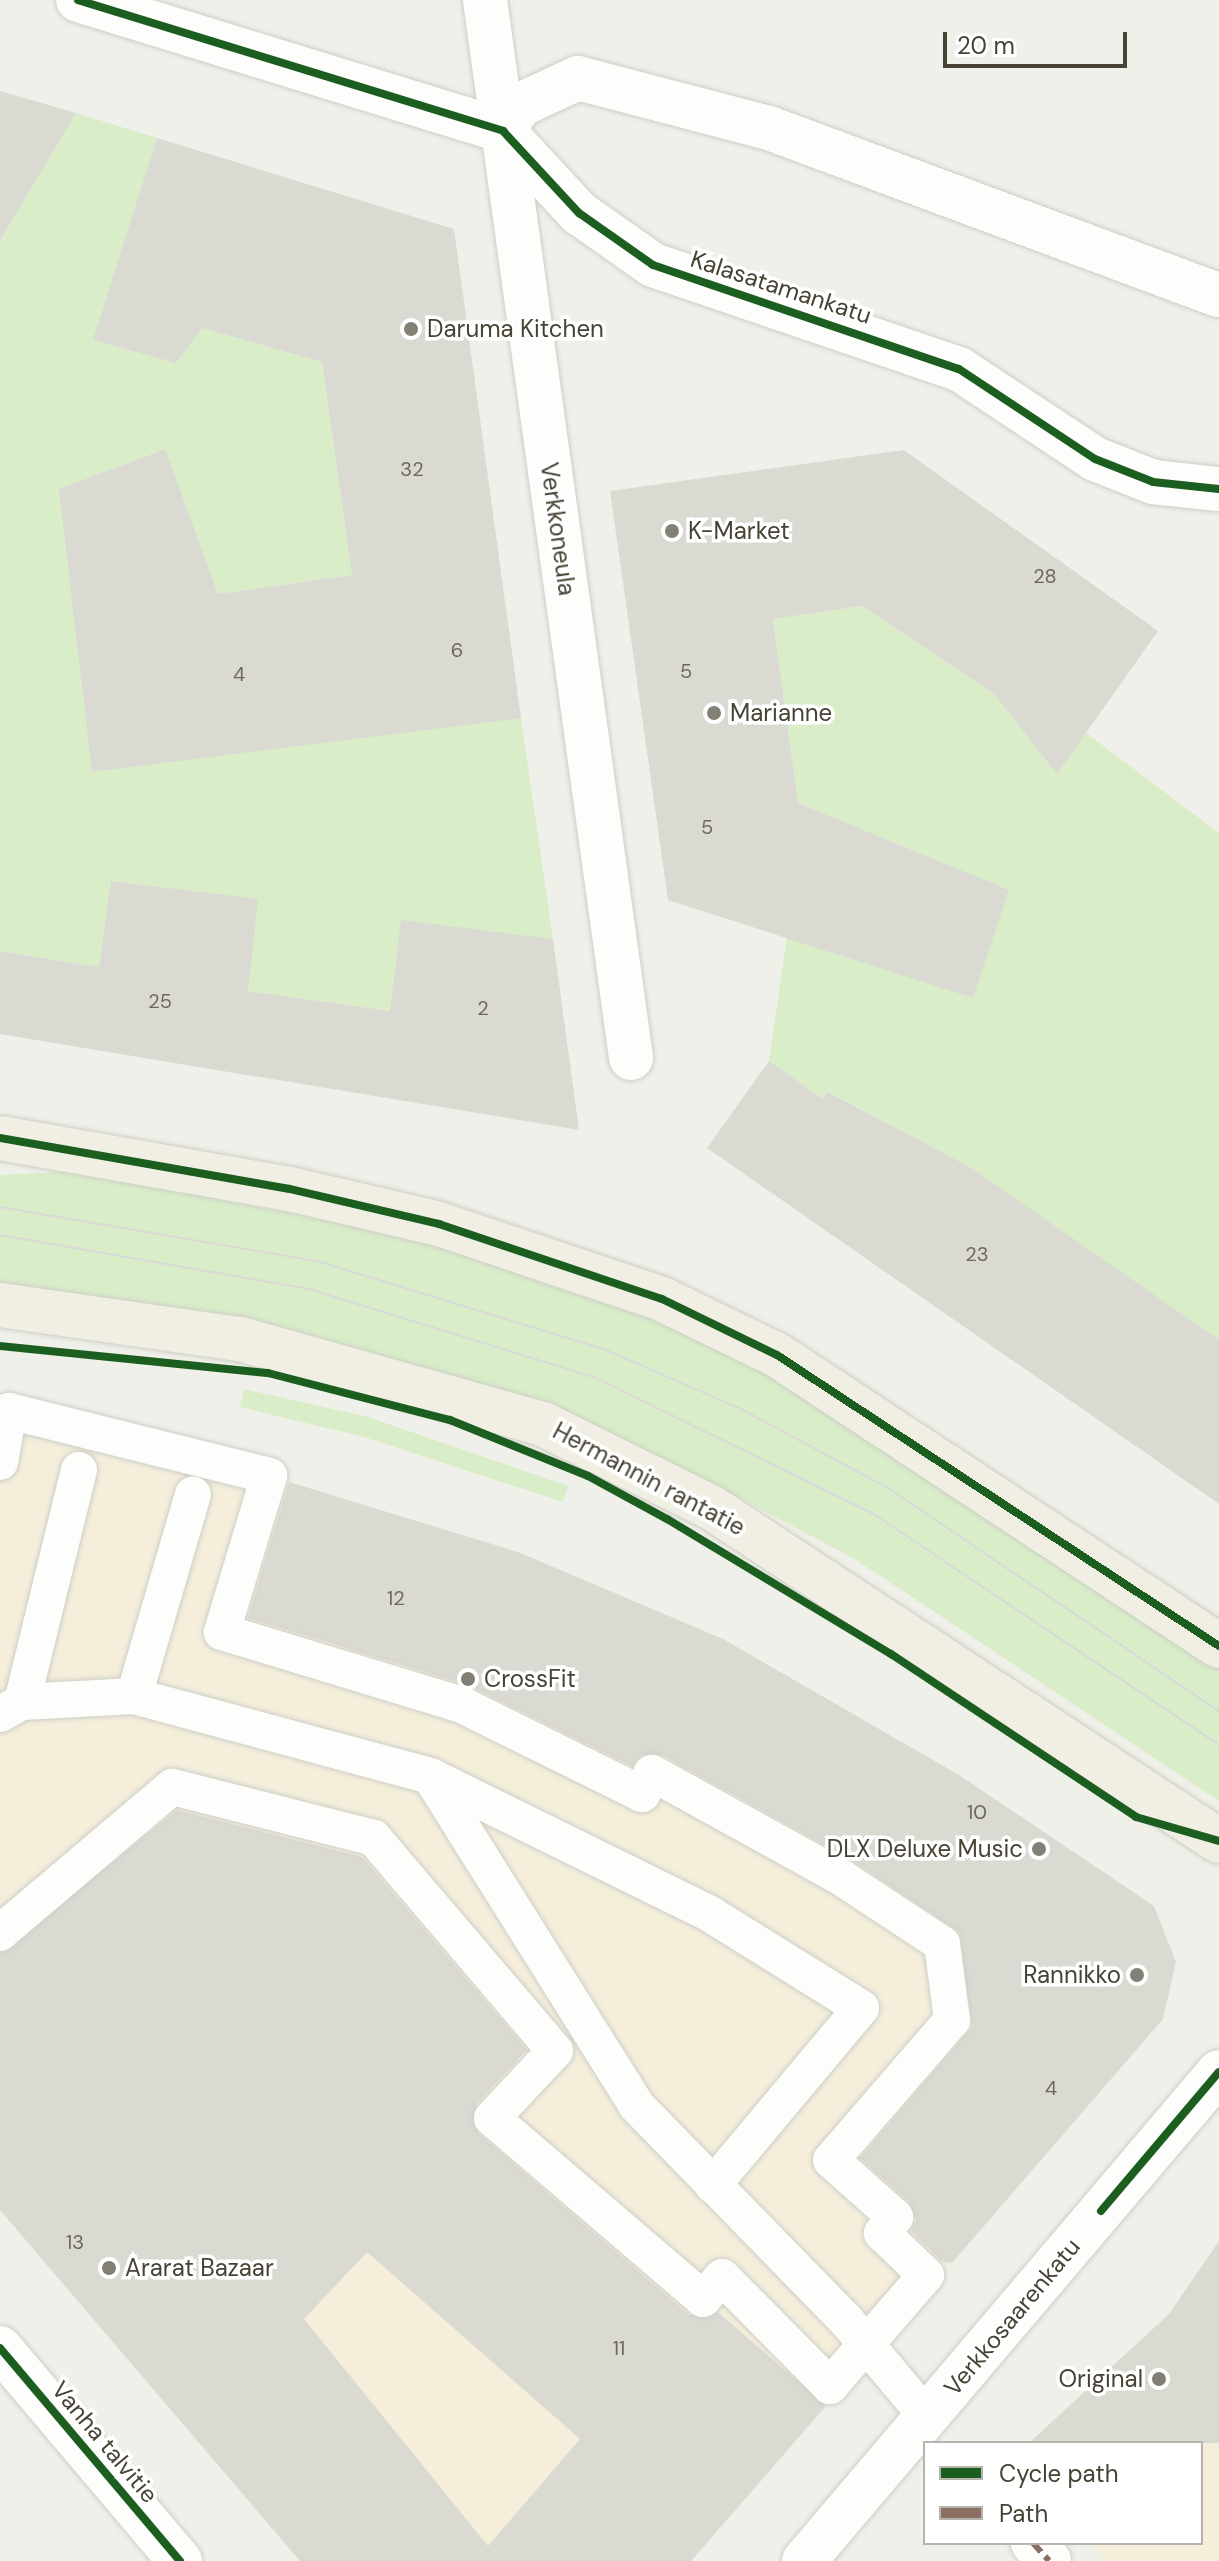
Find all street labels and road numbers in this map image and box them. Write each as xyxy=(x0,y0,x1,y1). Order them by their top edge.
street label: Kalasatamankatu xyxy=(687,244,875,330)
street label: Verkkoneula xyxy=(534,461,582,597)
street label: Hermannin rantatie xyxy=(548,1416,750,1542)
street label: Verkkosaarenkatu xyxy=(938,2233,1086,2401)
street label: Vanha talvitie xyxy=(46,2375,164,2509)

